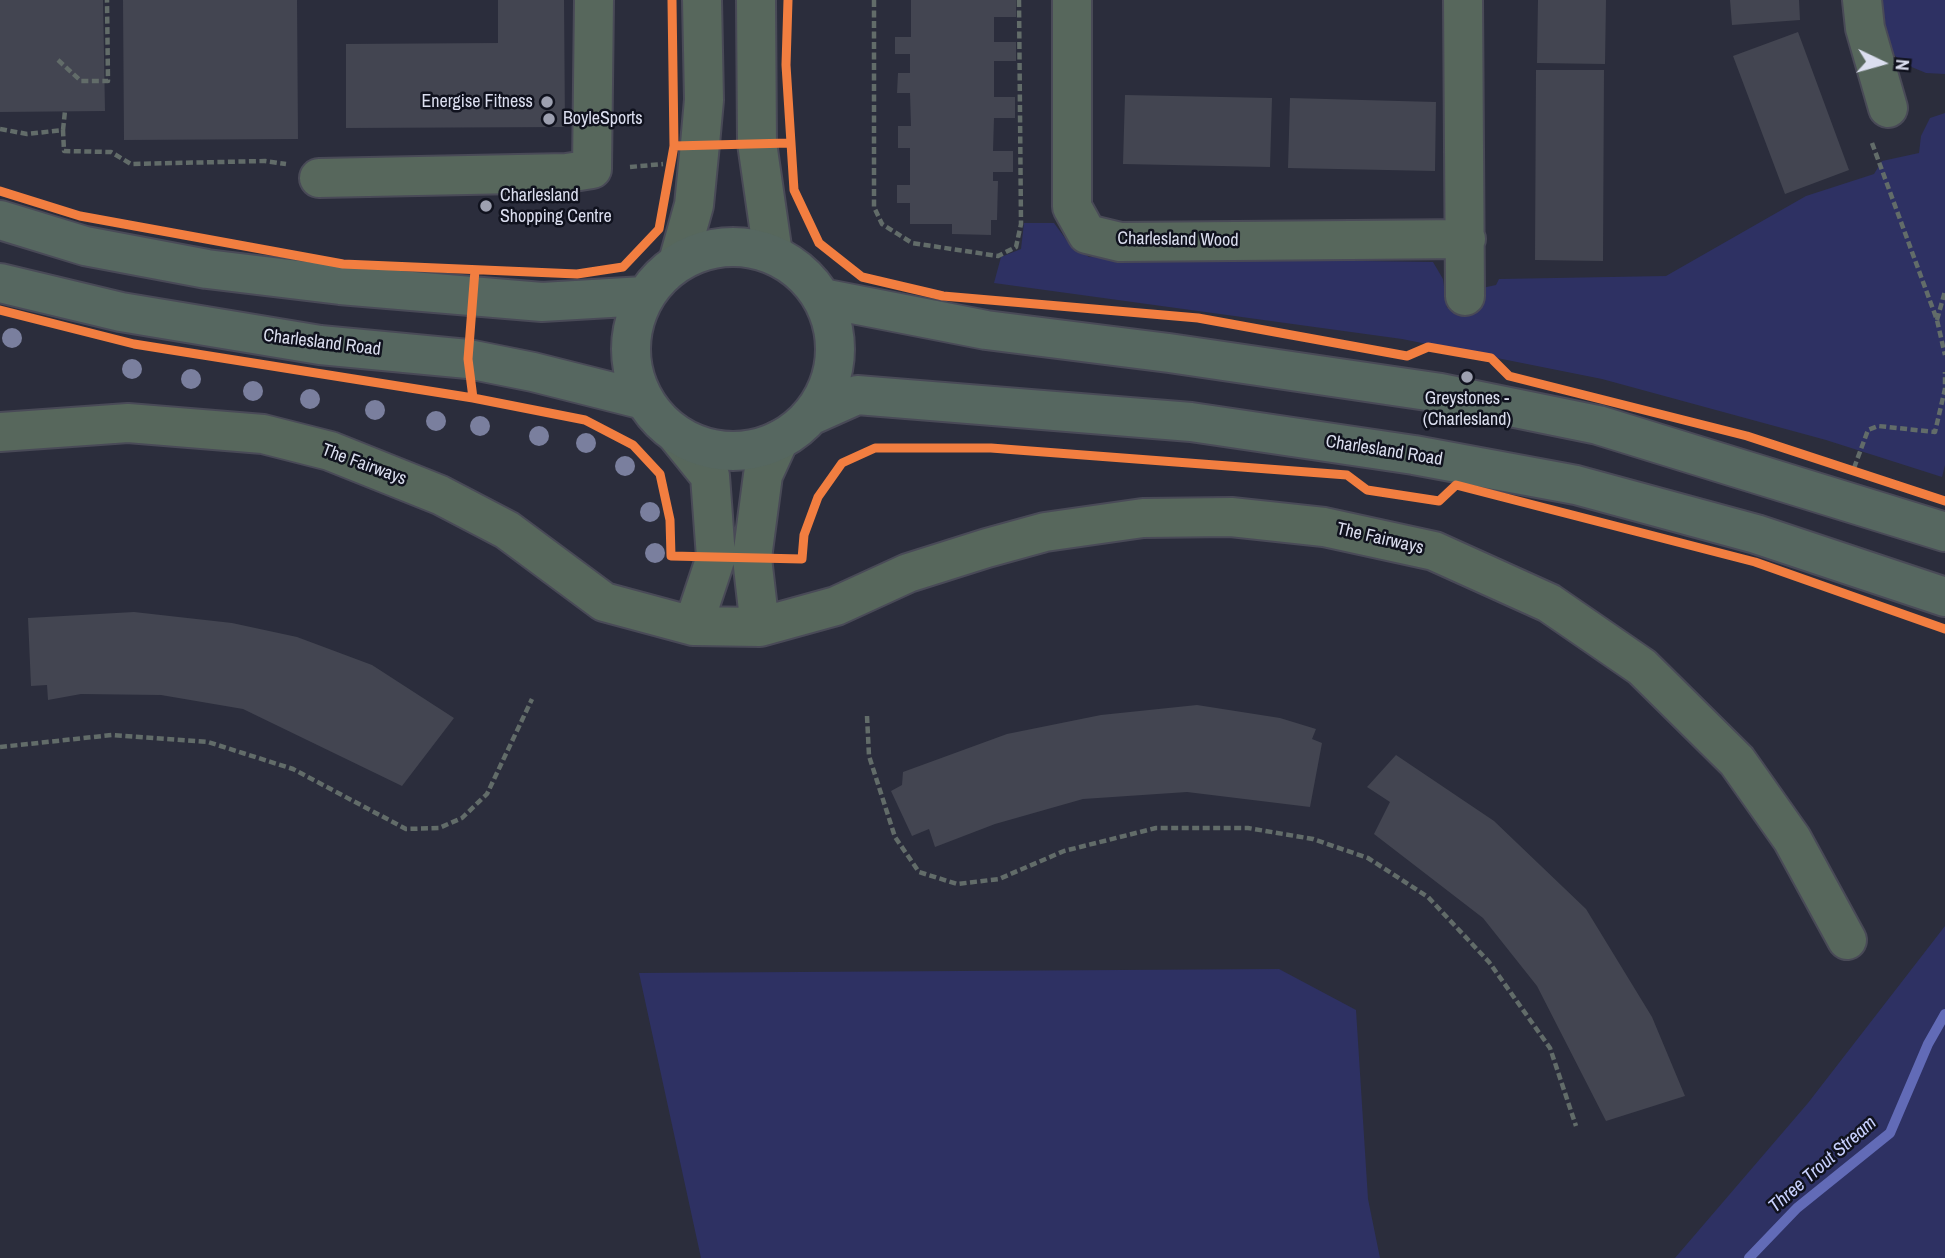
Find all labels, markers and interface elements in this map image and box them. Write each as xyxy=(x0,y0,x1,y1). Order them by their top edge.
north arrow xyxy=(1847,28,1917,98)
text: N xyxy=(1889,58,1916,72)
place label: Energise Fitness xyxy=(421,91,533,113)
marker: Energise Fitness xyxy=(539,94,555,110)
place label: BoyleSports xyxy=(563,108,643,130)
marker: BoyleSports xyxy=(541,111,557,127)
place label: Charlesland Shopping Centre xyxy=(500,185,612,228)
marker: Charlesland Shopping Centre xyxy=(478,198,494,214)
street label: Charlesland Wood xyxy=(1117,228,1239,252)
street label: Charlesland Road xyxy=(262,325,382,361)
marker: Greystones - (Charlesland) xyxy=(1459,369,1475,385)
place label: Greystones - (Charlesland) xyxy=(1423,388,1511,430)
street label: Charlesland Road xyxy=(1324,431,1444,471)
street label: The Fairways xyxy=(319,440,409,490)
street label: The Fairways xyxy=(1334,519,1426,559)
water label: Three Trout Stream xyxy=(1764,1112,1882,1218)

